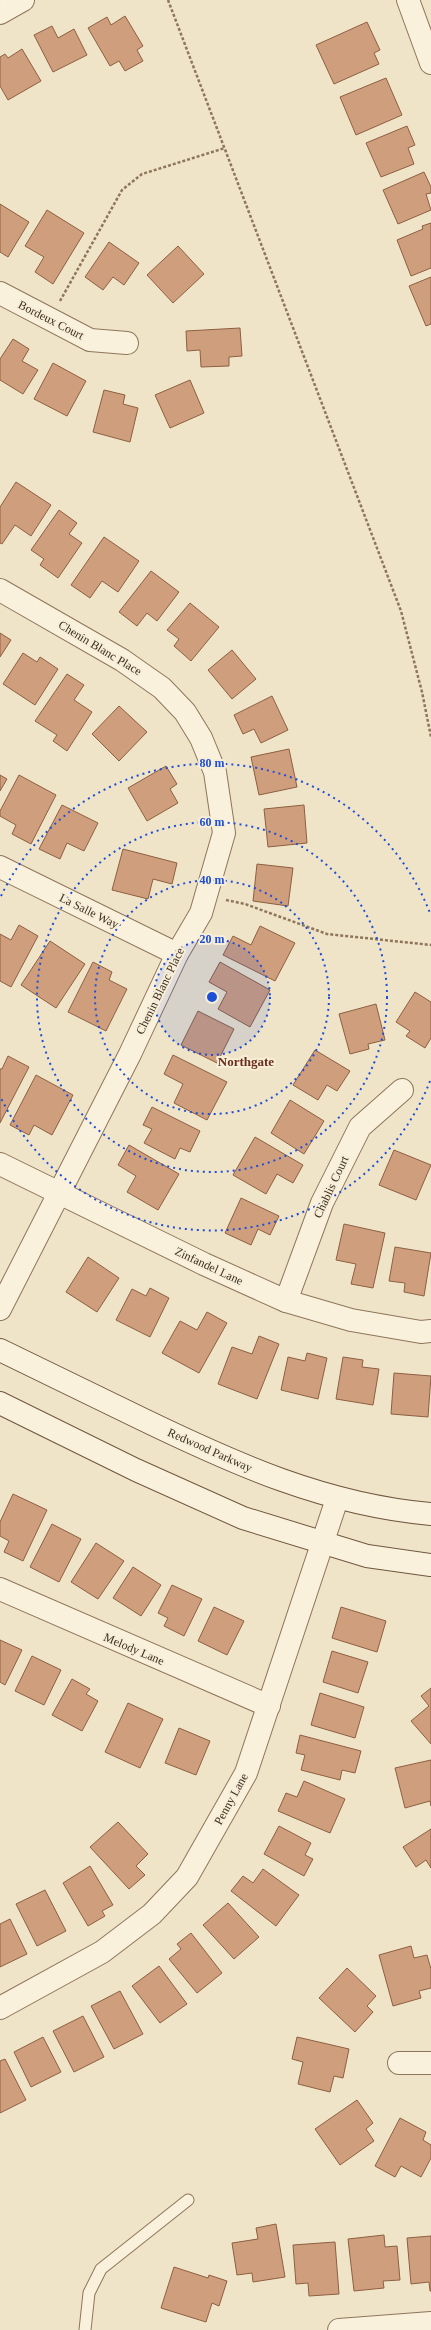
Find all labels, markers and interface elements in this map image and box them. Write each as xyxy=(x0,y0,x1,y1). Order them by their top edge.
street label: Bordeux Court xyxy=(16,297,87,343)
street label: Chenin Blanc Place xyxy=(56,618,144,678)
text: 80 m xyxy=(200,756,225,770)
text: 60 m xyxy=(200,815,225,829)
text: 40 m xyxy=(200,873,225,887)
street label: La Salle Way xyxy=(57,891,121,931)
text: 20 m xyxy=(200,932,225,946)
street label: Chenin Blanc Place xyxy=(133,945,187,1037)
centre of rings xyxy=(205,990,219,1004)
district label: Northgate xyxy=(218,1054,274,1069)
street label: Chablis Court xyxy=(310,1153,352,1220)
street label: Zinfandel Lane xyxy=(173,1244,245,1288)
street label: Redwood Parkway xyxy=(166,1425,254,1475)
street label: Melody Lane xyxy=(102,1630,166,1668)
street label: Penny Lane xyxy=(211,1771,251,1827)

